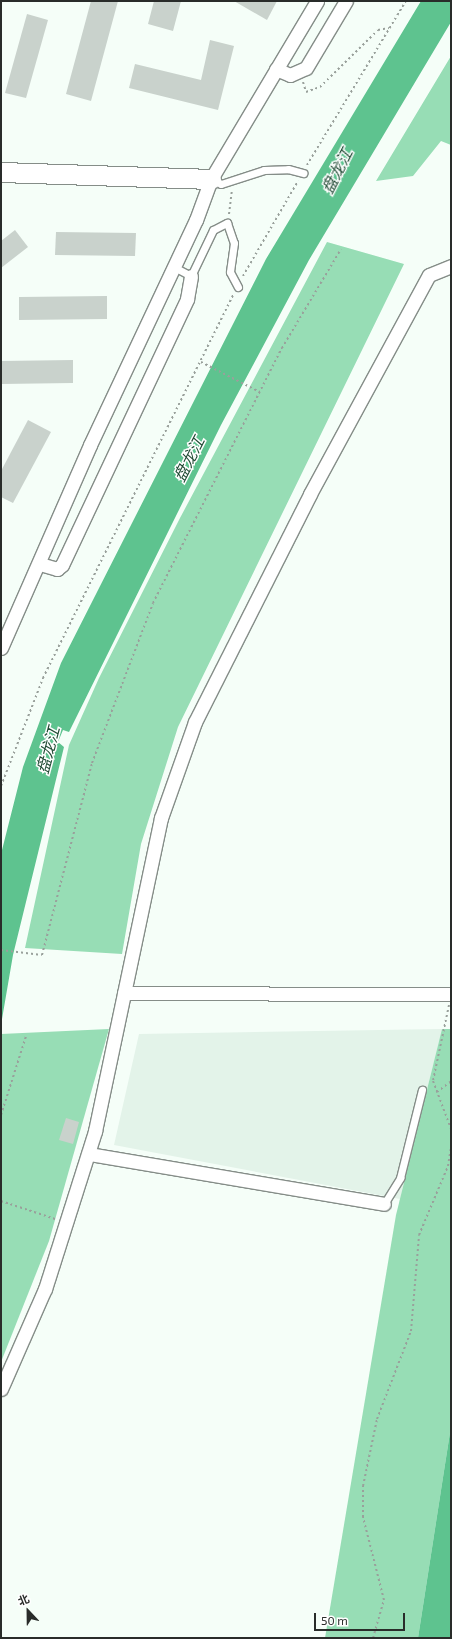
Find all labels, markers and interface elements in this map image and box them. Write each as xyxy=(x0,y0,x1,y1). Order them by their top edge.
water label: 盘龙江 xyxy=(318,145,356,197)
water label: 盘龙江 xyxy=(170,433,208,485)
water label: 盘龙江 xyxy=(33,724,63,776)
north arrow xyxy=(8,1591,48,1631)
text: 北 xyxy=(16,1591,31,1607)
scale bar xyxy=(316,1605,407,1631)
text: 50 m xyxy=(321,1613,348,1627)

